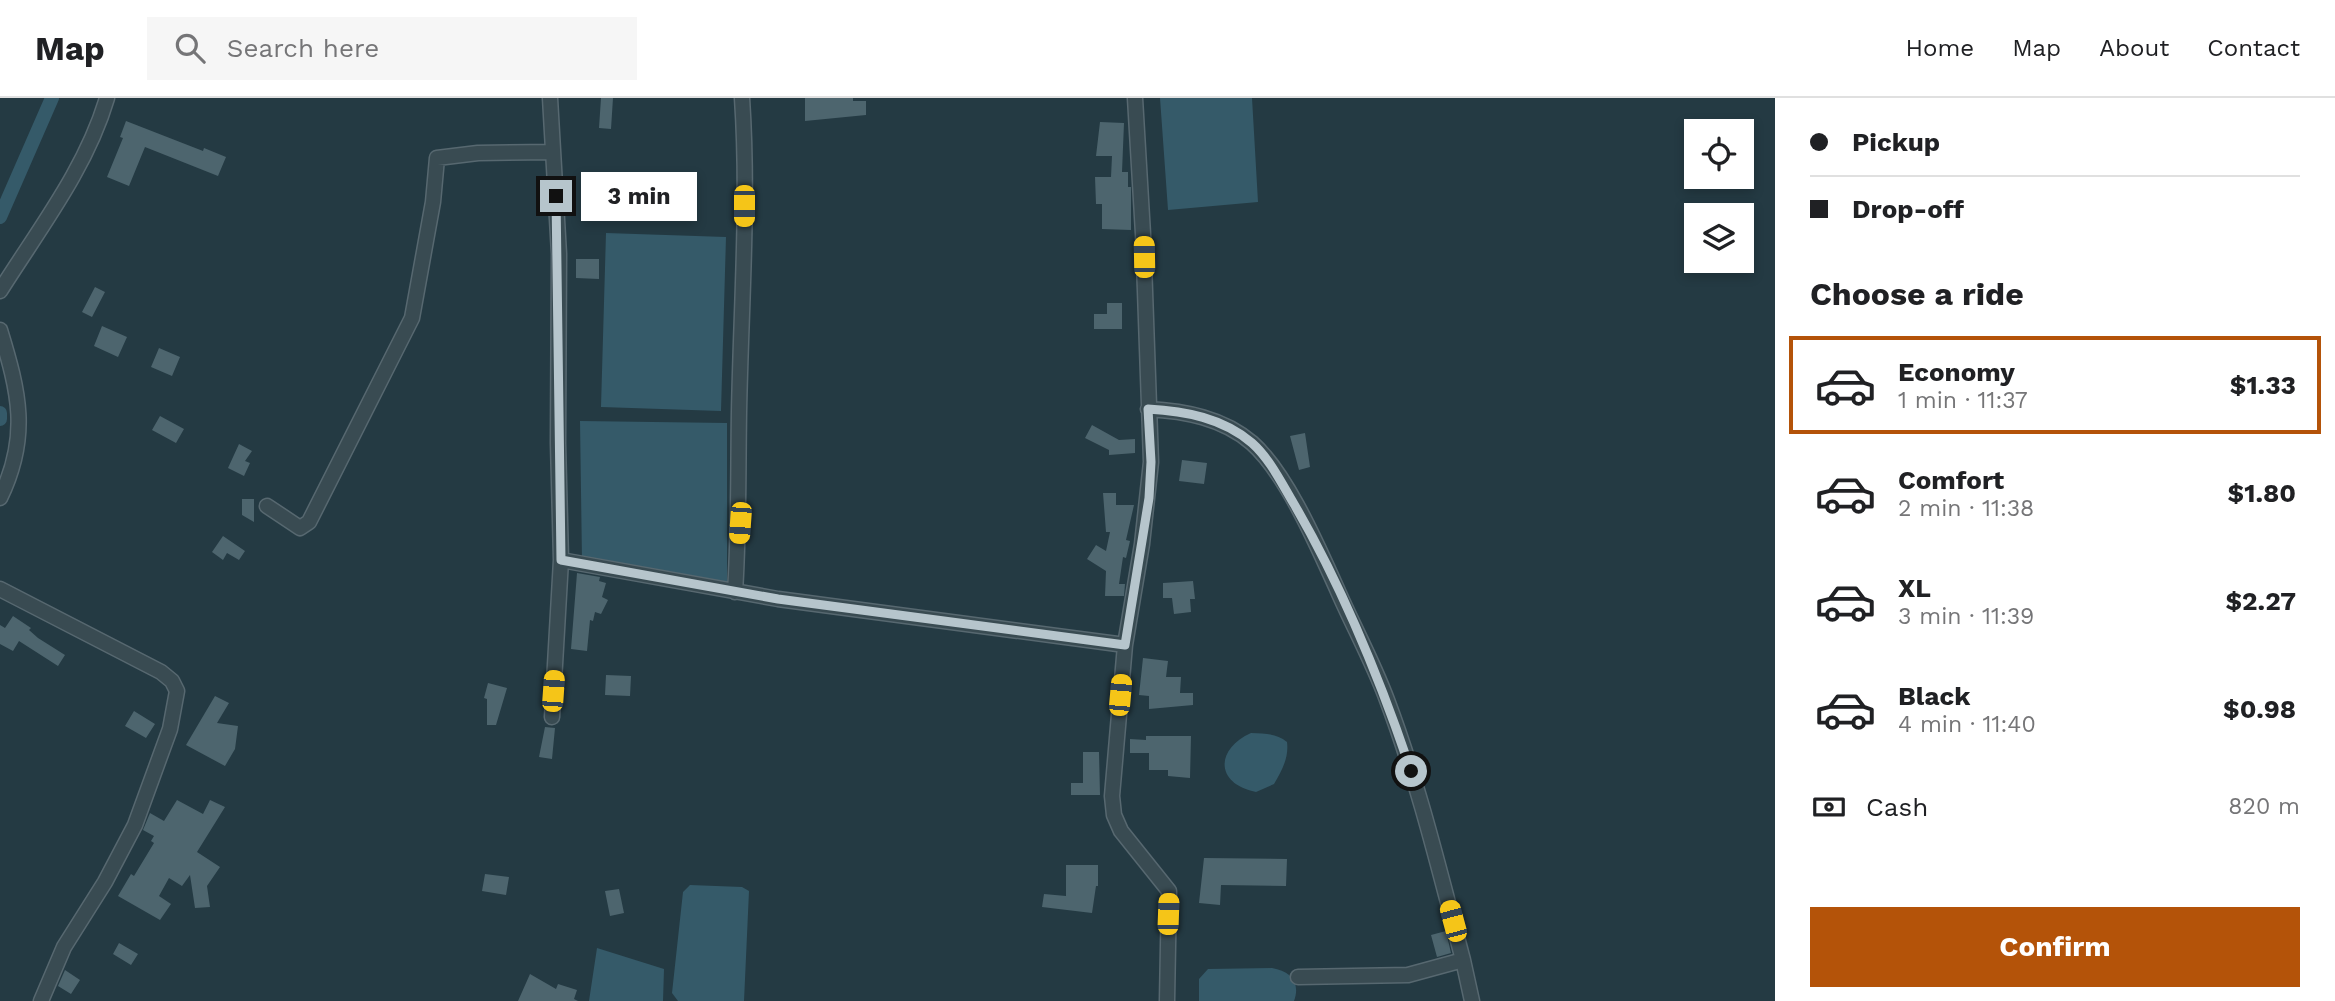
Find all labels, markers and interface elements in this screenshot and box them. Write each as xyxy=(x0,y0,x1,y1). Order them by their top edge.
search box xyxy=(147,17,637,80)
text: Map xyxy=(35,29,105,68)
icon: search xyxy=(171,29,209,67)
text: Search here xyxy=(227,33,379,63)
text: Home xyxy=(1906,34,1974,62)
text: Map xyxy=(2012,34,2061,62)
text: About xyxy=(2099,34,2169,62)
text: Contact xyxy=(2207,34,2300,62)
map controls xyxy=(1684,119,1754,273)
button: locate xyxy=(1684,119,1754,189)
text: Pickup xyxy=(1852,127,1940,157)
callout: 3 min xyxy=(580,172,696,220)
route end xyxy=(540,180,572,212)
text: 3 min xyxy=(608,183,670,210)
car xyxy=(734,185,755,227)
text: Drop-off xyxy=(1852,194,1964,224)
button: layers xyxy=(1684,203,1754,273)
car xyxy=(1134,236,1155,278)
text: Choose a ride xyxy=(1810,275,2024,313)
icon: car xyxy=(1814,354,1877,417)
text: Economy xyxy=(1898,357,2015,387)
text: $1.33 xyxy=(2230,370,2296,400)
text: 1 min · 11:37 xyxy=(1898,387,2028,414)
icon: car xyxy=(1814,462,1877,525)
text: Comfort xyxy=(1898,465,2004,495)
text: $1.80 xyxy=(2228,478,2296,508)
text: 2 min · 11:38 xyxy=(1898,495,2034,522)
car xyxy=(729,501,752,545)
icon: car xyxy=(1814,570,1877,633)
text: XL xyxy=(1898,573,1931,603)
text: $2.27 xyxy=(2225,586,2296,616)
text: 3 min · 11:39 xyxy=(1898,603,2034,630)
car xyxy=(542,669,565,713)
car xyxy=(1108,673,1133,717)
icon: car xyxy=(1814,678,1877,741)
text: Black xyxy=(1898,681,1970,711)
text: $0.98 xyxy=(2223,694,2296,724)
text: 4 min · 11:40 xyxy=(1898,711,2036,738)
route start xyxy=(1395,755,1427,787)
icon: cash xyxy=(1810,788,1848,826)
text: Cash xyxy=(1866,792,1928,822)
text: 820 m xyxy=(2228,793,2300,820)
car xyxy=(1157,893,1180,935)
car xyxy=(1438,898,1469,944)
button: Confirm xyxy=(1810,907,2300,987)

